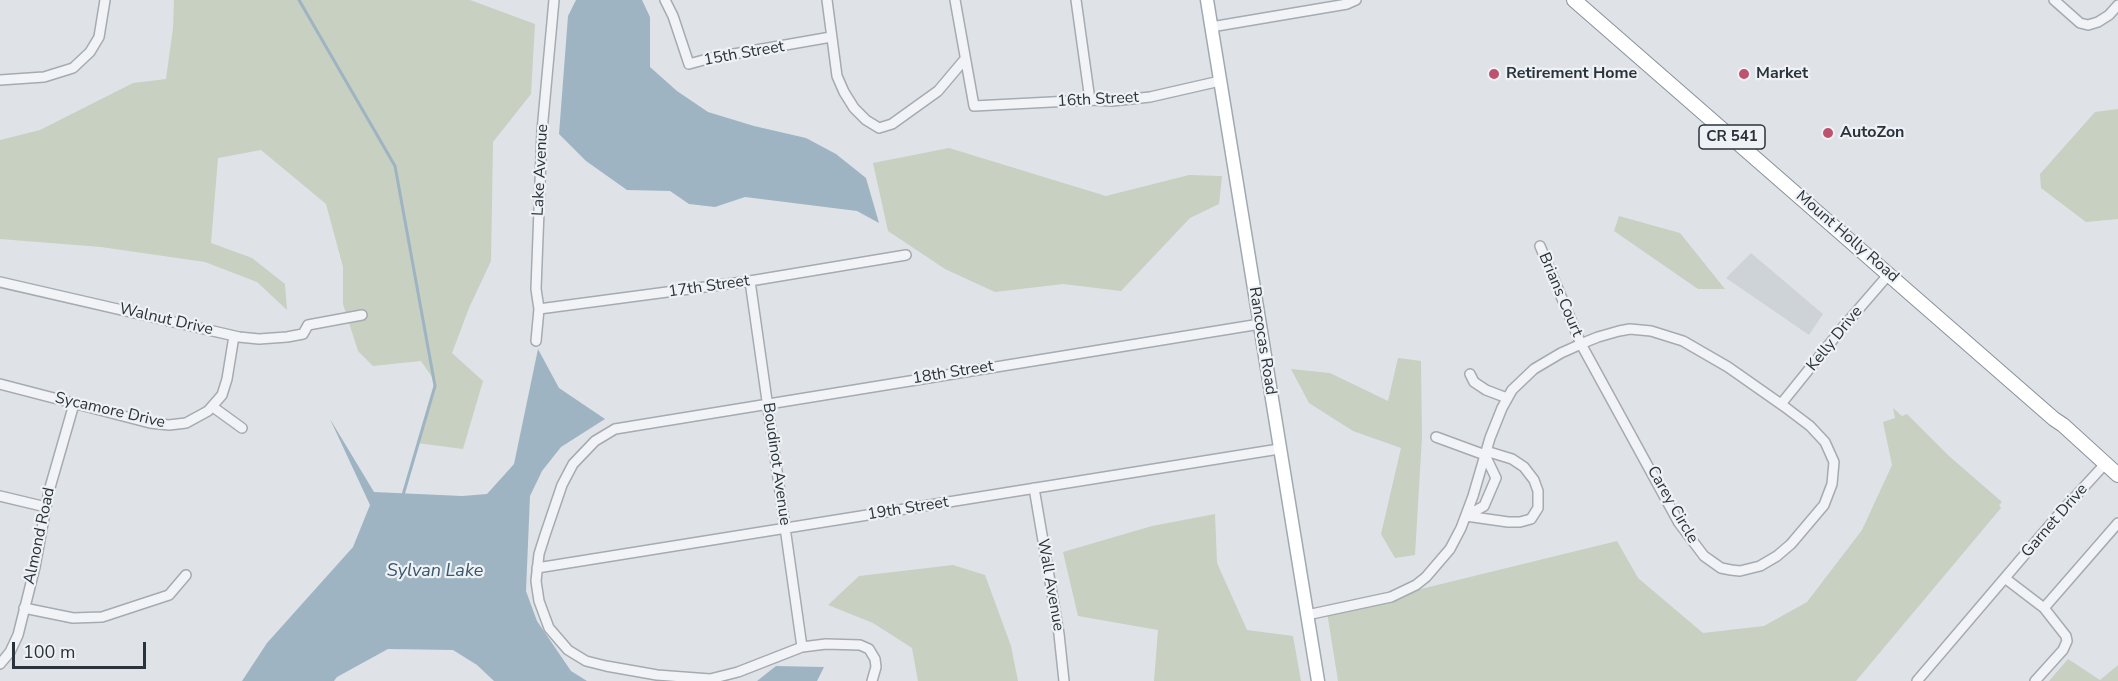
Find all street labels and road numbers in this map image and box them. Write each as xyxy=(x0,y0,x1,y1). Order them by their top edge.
street label: 15th Street xyxy=(702,37,786,71)
street label: 16th Street xyxy=(1057,88,1139,112)
street label: Lake Avenue xyxy=(529,124,553,216)
road number: CR 541 xyxy=(1699,125,1765,149)
street label: Mount Holly Road xyxy=(1792,187,1902,287)
street label: Brians Court xyxy=(1534,250,1586,340)
street label: 17th Street xyxy=(667,272,751,302)
street label: Rancocas Road xyxy=(1244,286,1280,396)
street label: Walnut Drive xyxy=(117,300,215,340)
street label: Kelly Drive xyxy=(1803,303,1867,375)
street label: 18th Street xyxy=(911,357,995,389)
street label: Sycamore Drive xyxy=(53,389,167,433)
street label: Boudinot Avenue xyxy=(758,401,794,527)
street label: Carey Circle xyxy=(1642,463,1702,547)
street label: Garnet Drive xyxy=(2018,480,2092,562)
street label: Almond Road xyxy=(20,486,60,586)
street label: 19th Street xyxy=(866,493,950,525)
street label: Wall Avenue xyxy=(1032,537,1068,633)

